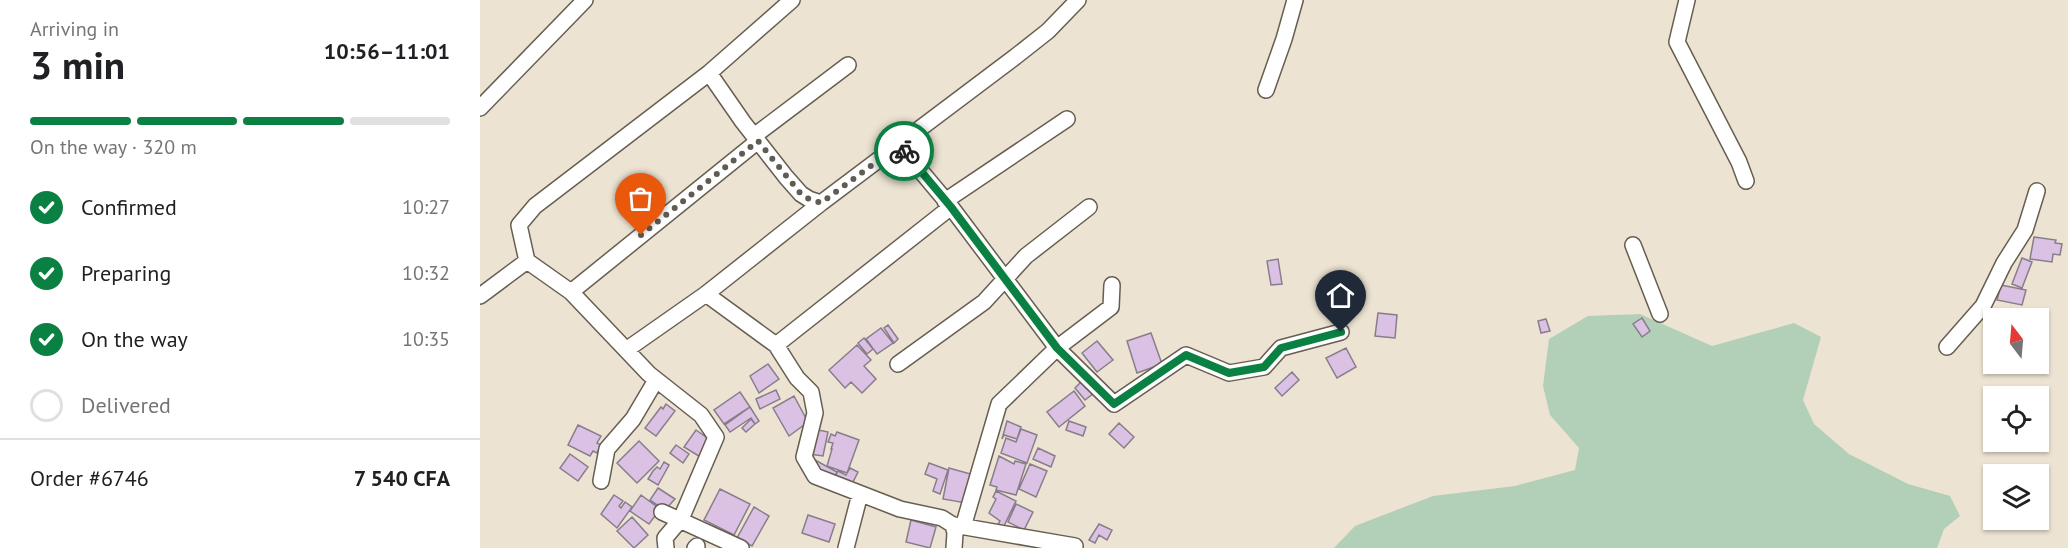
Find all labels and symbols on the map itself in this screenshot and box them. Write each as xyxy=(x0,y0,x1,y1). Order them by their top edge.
courier xyxy=(874,121,934,181)
pin xyxy=(615,173,666,235)
pin xyxy=(1315,270,1366,332)
north arrow xyxy=(1983,308,2049,374)

